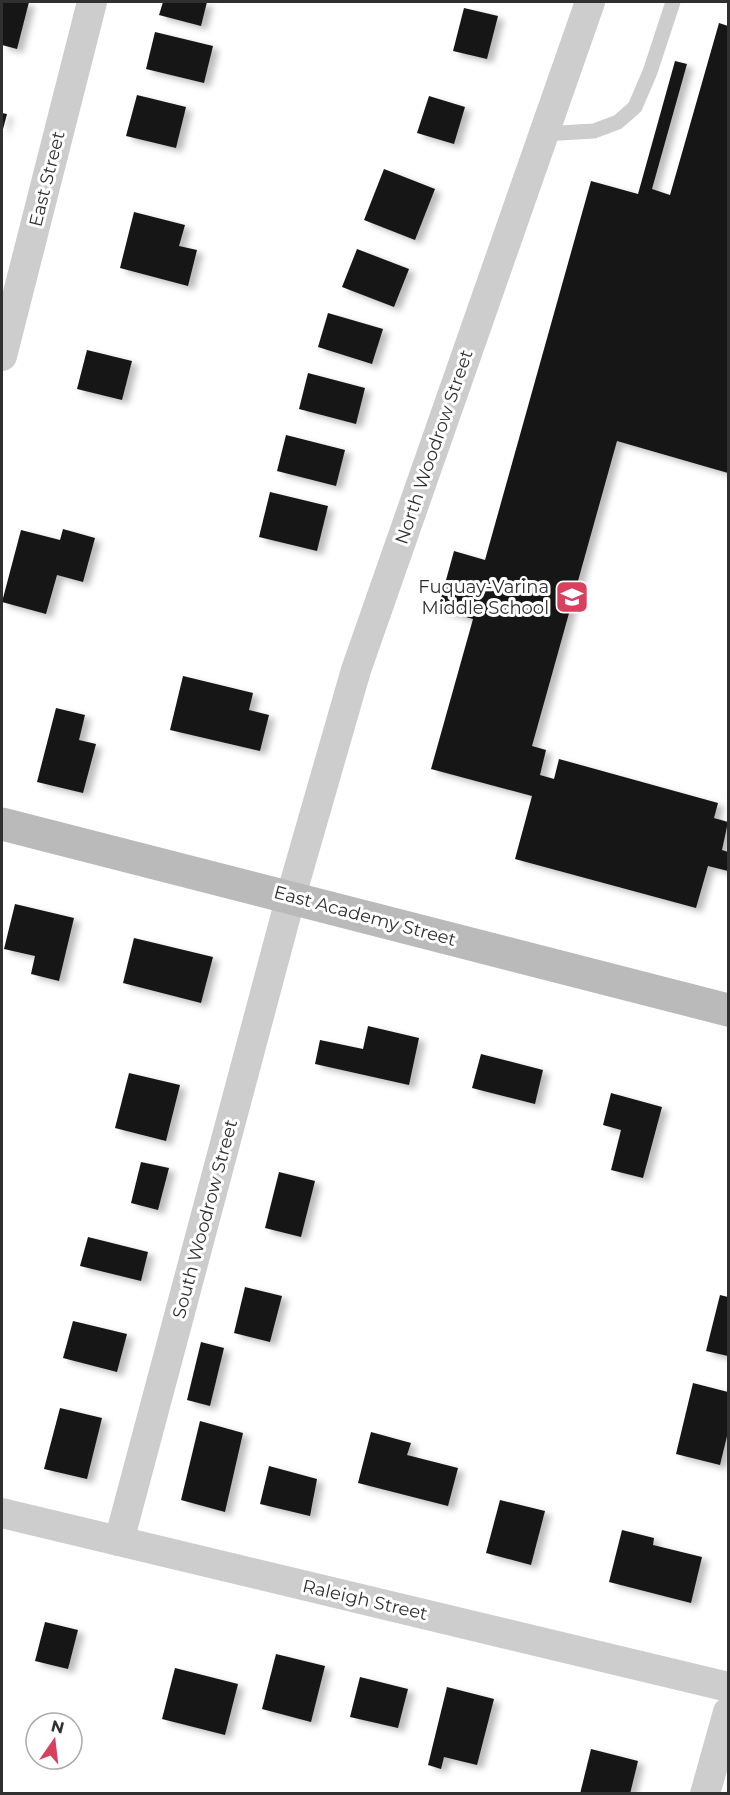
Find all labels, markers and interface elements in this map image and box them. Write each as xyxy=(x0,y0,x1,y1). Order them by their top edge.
street label: East Street xyxy=(25,129,69,229)
street label: North Woodrow Street xyxy=(390,347,478,547)
place label: Fuquay-Varina Middle School xyxy=(418,576,549,619)
school or university icon: Fuquay-Varina Middle School xyxy=(554,579,590,615)
street label: East Academy Street xyxy=(272,881,458,951)
street label: South Woodrow Street xyxy=(168,1117,242,1321)
street label: Raleigh Street xyxy=(300,1575,430,1625)
north arrow xyxy=(24,1711,84,1771)
text: N xyxy=(49,1716,66,1738)

